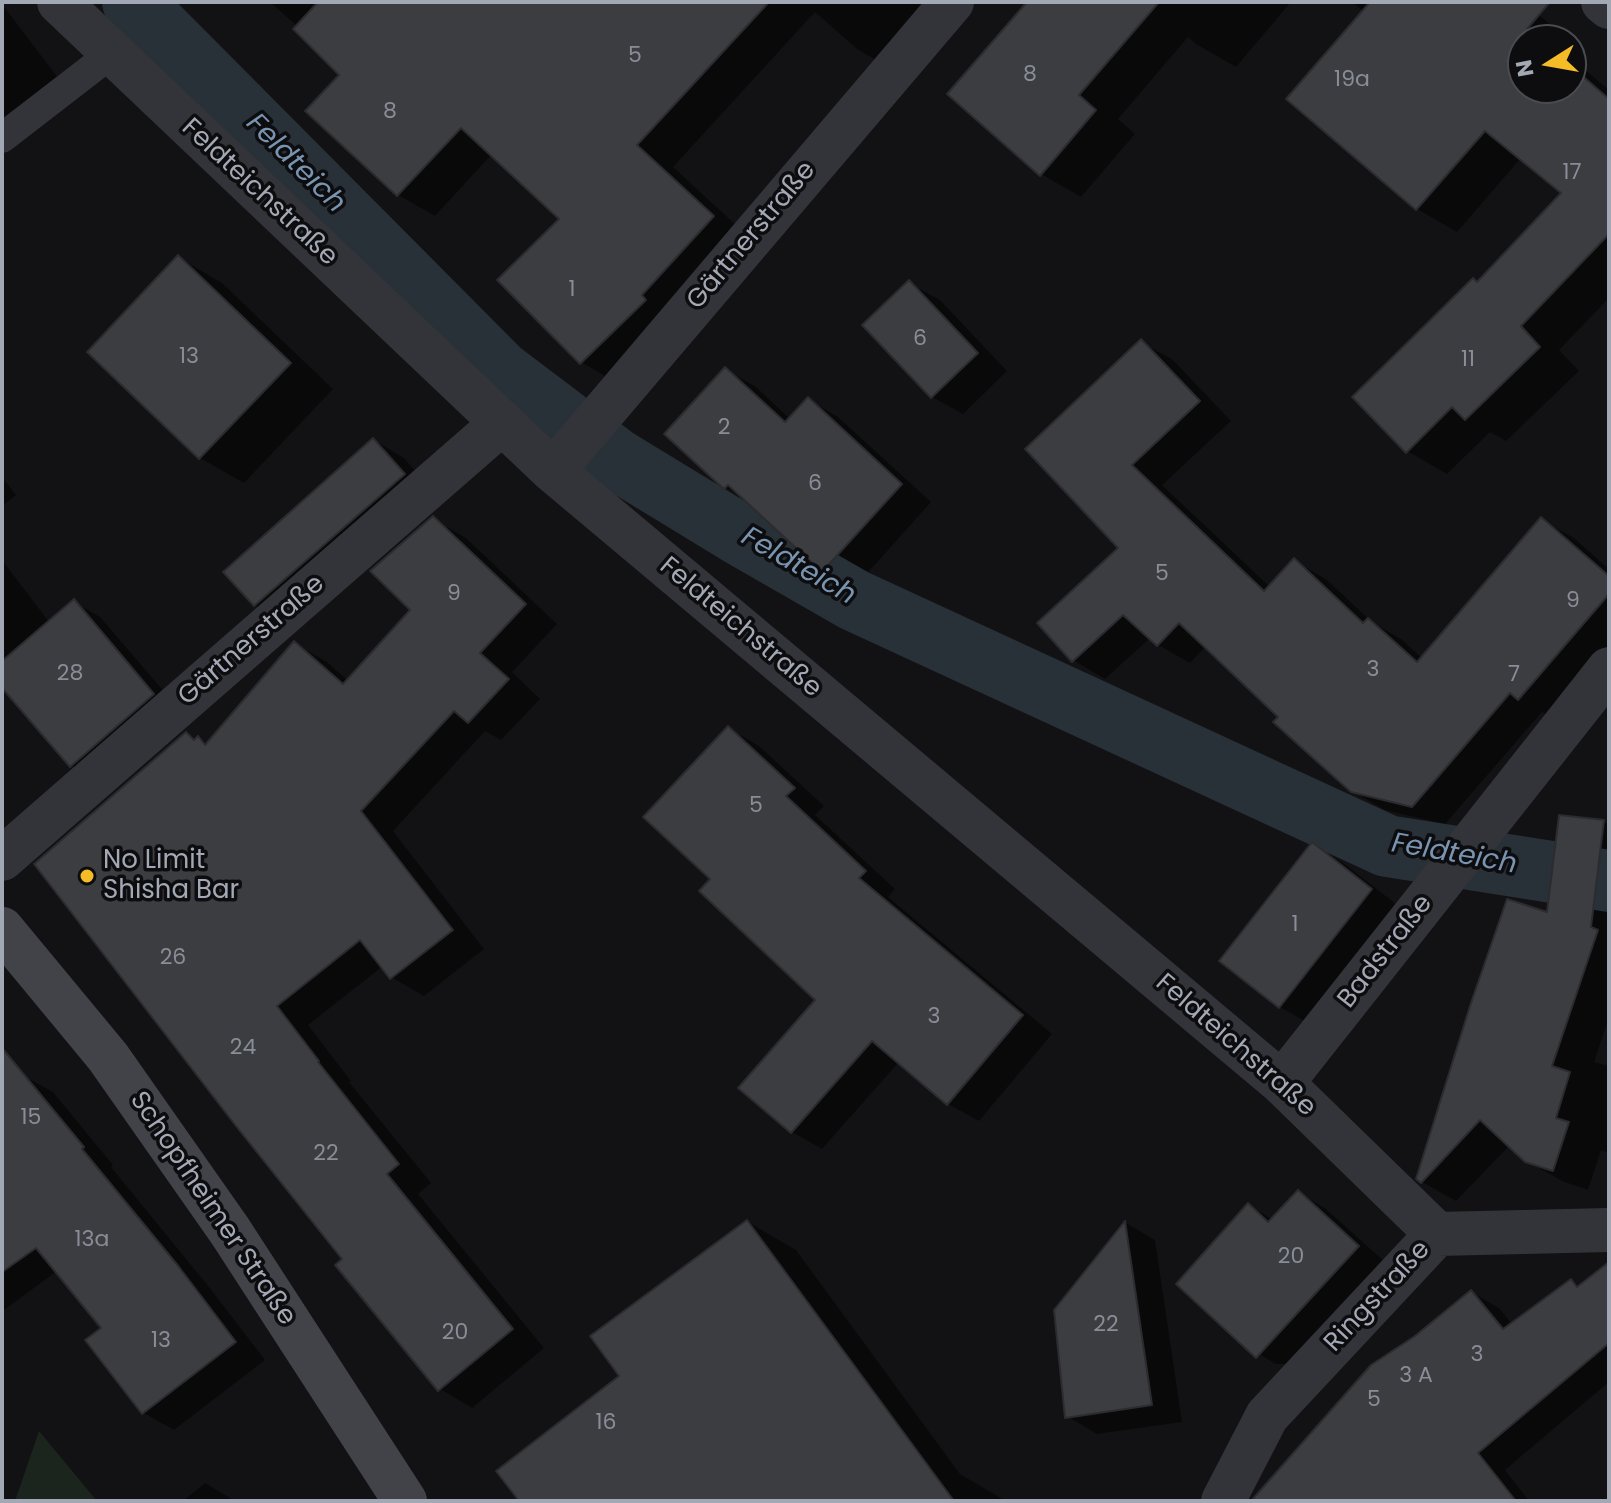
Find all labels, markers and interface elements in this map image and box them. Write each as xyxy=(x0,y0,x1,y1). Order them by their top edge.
north arrow xyxy=(1507,24,1587,104)
house number: 5 xyxy=(628,43,642,69)
text: N xyxy=(1508,57,1542,79)
house number: 8 xyxy=(1023,62,1037,88)
house number: 19a xyxy=(1334,67,1370,93)
house number: 8 xyxy=(383,99,397,125)
water label: Feldteich xyxy=(238,107,352,221)
street label: Feldteichstraße xyxy=(175,113,343,273)
street label: Gärtnerstraße xyxy=(681,156,823,316)
house number: 17 xyxy=(1562,160,1582,186)
house number: 1 xyxy=(568,277,576,303)
house number: 6 xyxy=(913,326,927,352)
house number: 13 xyxy=(179,344,199,370)
house number: 11 xyxy=(1461,347,1475,373)
house number: 2 xyxy=(718,415,730,441)
house number: 6 xyxy=(808,471,822,497)
water label: Feldteich xyxy=(735,521,861,613)
street label: Feldteichstraße xyxy=(653,551,827,705)
house number: 5 xyxy=(1155,561,1169,587)
street label: Gärtnerstraße xyxy=(172,569,332,713)
house number: 9 xyxy=(447,581,461,607)
house number: 9 xyxy=(1566,588,1580,614)
house number: 3 xyxy=(1367,657,1379,683)
house number: 28 xyxy=(57,661,83,687)
house number: 7 xyxy=(1508,662,1520,688)
house number: 5 xyxy=(749,793,763,819)
water label: Feldteich xyxy=(1389,827,1519,883)
place label: No Limit Shisha Bar xyxy=(103,845,239,906)
marker: No Limit Shisha Bar xyxy=(78,867,96,885)
street label: Badstraße xyxy=(1332,889,1440,1015)
house number: 1 xyxy=(1291,912,1299,938)
house number: 26 xyxy=(160,945,186,971)
street label: Feldteichstraße xyxy=(1149,968,1321,1124)
house number: 3 xyxy=(928,1004,940,1030)
house number: 24 xyxy=(230,1035,256,1061)
street label: Schopfheimer Straße xyxy=(122,1086,302,1332)
house number: 15 xyxy=(21,1105,41,1131)
house number: 22 xyxy=(313,1141,339,1167)
house number: 13a xyxy=(75,1227,109,1253)
street label: Ringstraße xyxy=(1319,1235,1437,1359)
house number: 20 xyxy=(1278,1244,1304,1270)
house number: 22 xyxy=(1093,1312,1119,1338)
house number: 20 xyxy=(442,1320,468,1346)
house number: 13 xyxy=(151,1328,171,1354)
house number: 3 xyxy=(1471,1342,1483,1368)
house number: 3 A xyxy=(1399,1363,1433,1389)
house number: 5 xyxy=(1367,1387,1381,1413)
house number: 16 xyxy=(595,1410,617,1436)

